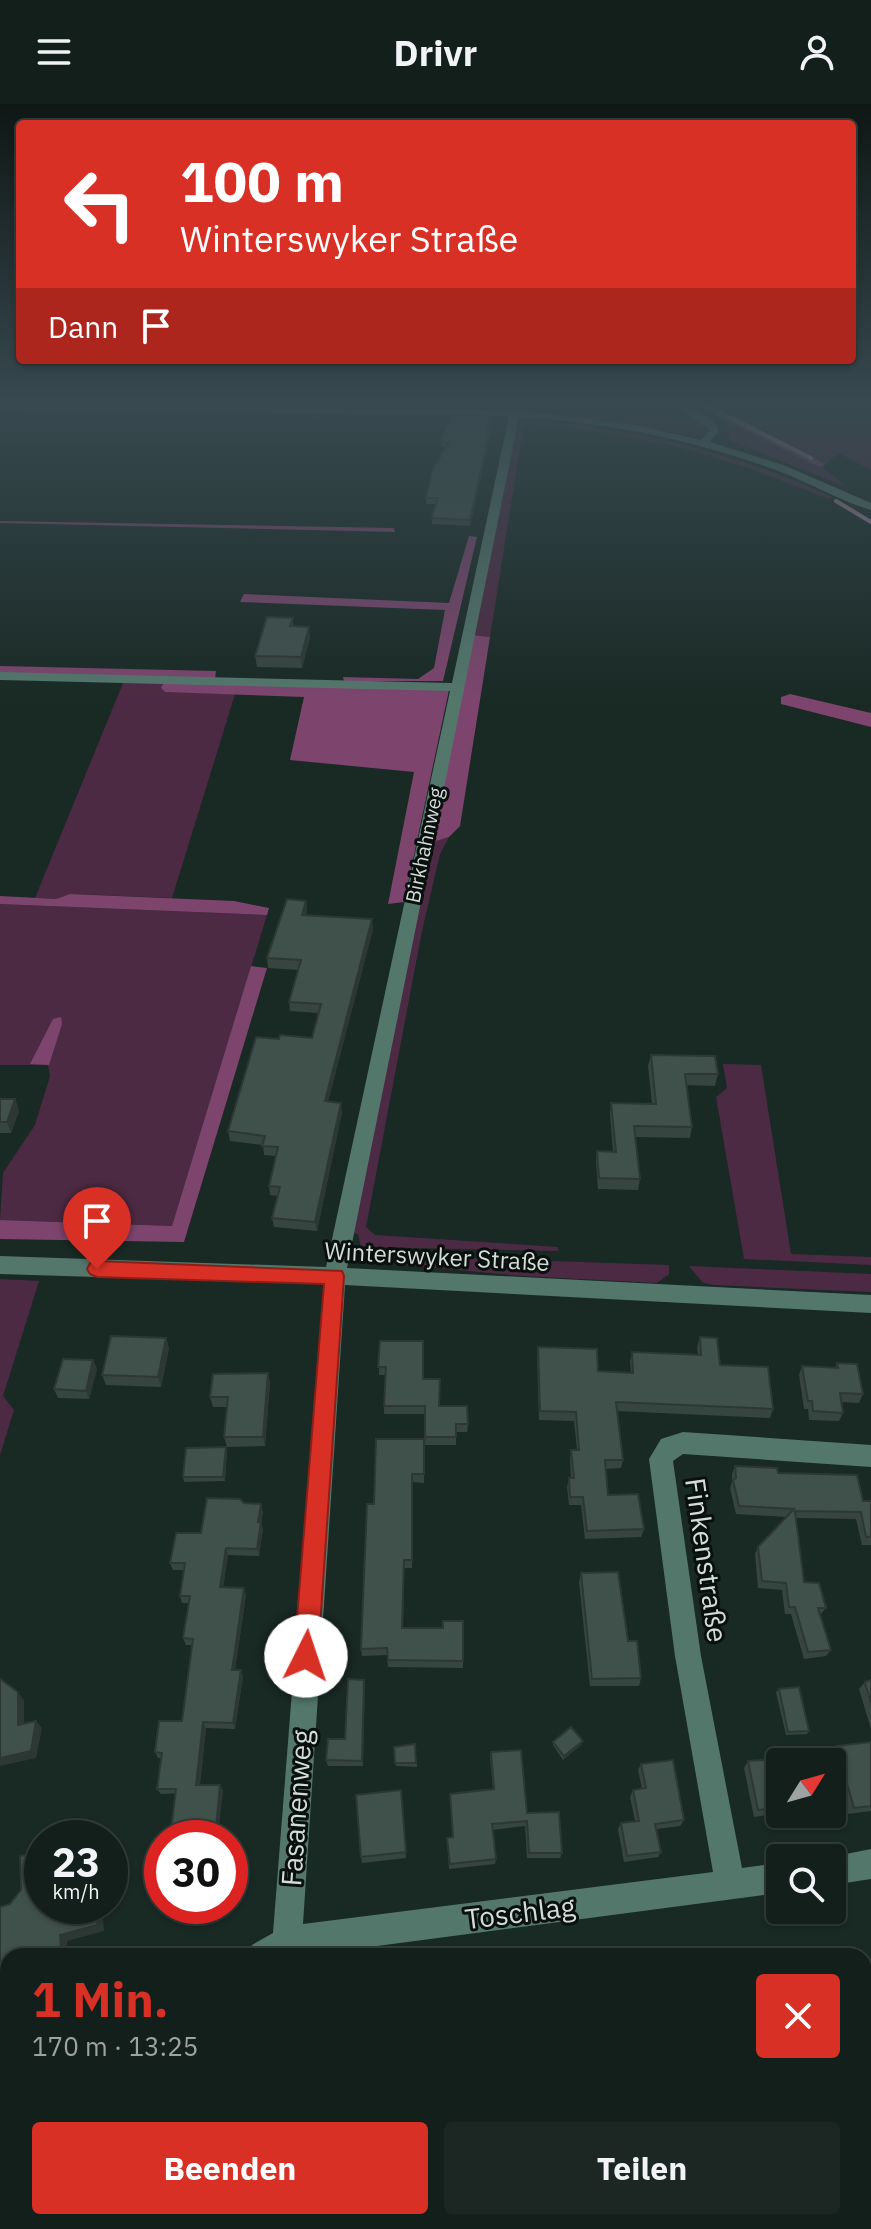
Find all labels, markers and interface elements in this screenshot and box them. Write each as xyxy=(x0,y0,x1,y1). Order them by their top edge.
text: Drivr xyxy=(394,29,477,76)
icon: menu xyxy=(32,30,76,74)
icon: person xyxy=(795,30,839,74)
text: 100 m xyxy=(180,145,344,217)
icon: left xyxy=(48,152,152,256)
text: Winterswyker Straße xyxy=(180,215,518,262)
icon: arrive xyxy=(134,304,178,348)
text: Dann xyxy=(48,307,118,346)
street label: Birkhahnweg xyxy=(399,784,450,905)
pin xyxy=(63,1187,131,1269)
icon: arrive xyxy=(75,1199,119,1243)
street label: Winterswyker Straße xyxy=(324,1234,550,1278)
street label: Finkenstraße xyxy=(677,1475,737,1645)
position arrow xyxy=(264,1614,348,1698)
street label: Fasanenweg xyxy=(272,1728,320,1887)
north arrow xyxy=(766,1748,846,1828)
map controls xyxy=(766,1748,846,1924)
speed limit sign: 30 xyxy=(144,1820,248,1924)
text: 23 xyxy=(52,1836,100,1888)
button: search xyxy=(766,1844,846,1924)
text: km/h xyxy=(52,1878,100,1905)
street label: Toschlag xyxy=(463,1887,577,1937)
text: 1 Min. xyxy=(32,1968,169,2030)
button: close xyxy=(756,1974,840,2058)
text: 170 m · 13:25 xyxy=(32,2029,198,2063)
button: Beenden xyxy=(32,2122,428,2214)
button: Teilen xyxy=(444,2122,840,2214)

